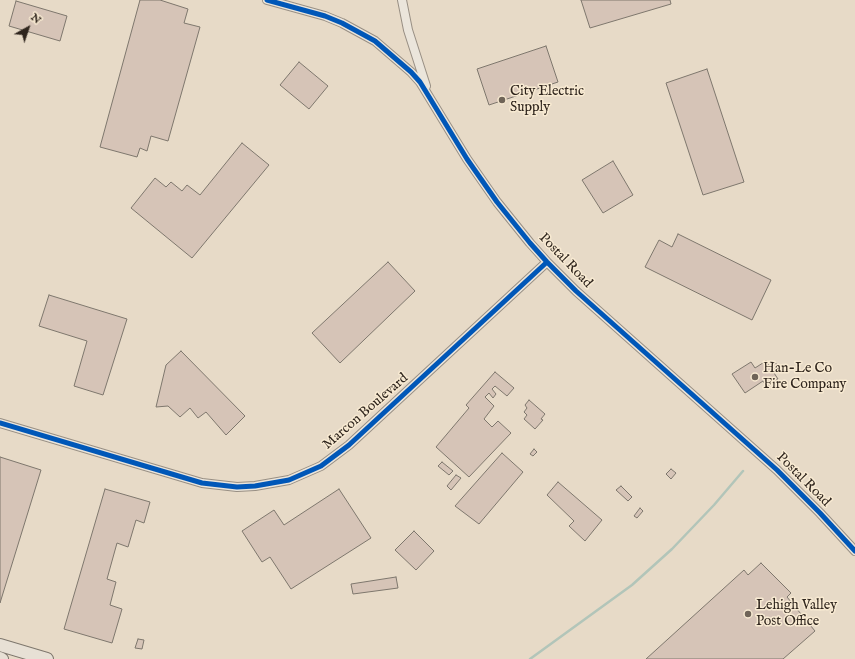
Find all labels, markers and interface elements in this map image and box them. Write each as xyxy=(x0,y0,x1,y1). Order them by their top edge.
north arrow xyxy=(8,8,48,48)
text: N xyxy=(28,10,44,27)
place label: City Electric Supply xyxy=(510,84,584,116)
marker: City Electric Supply xyxy=(497,95,507,105)
street label: Postal Road xyxy=(535,230,595,292)
place label: Han-Le Co Fire Company xyxy=(763,361,847,394)
street label: Marcon Boulevard xyxy=(320,370,412,454)
marker: Han-Le Co Fire Company xyxy=(750,372,760,382)
street label: Postal Road xyxy=(772,449,834,511)
place label: Lehigh Valley Post Office xyxy=(756,598,837,630)
marker: Lehigh Valley Post Office xyxy=(743,609,753,619)

